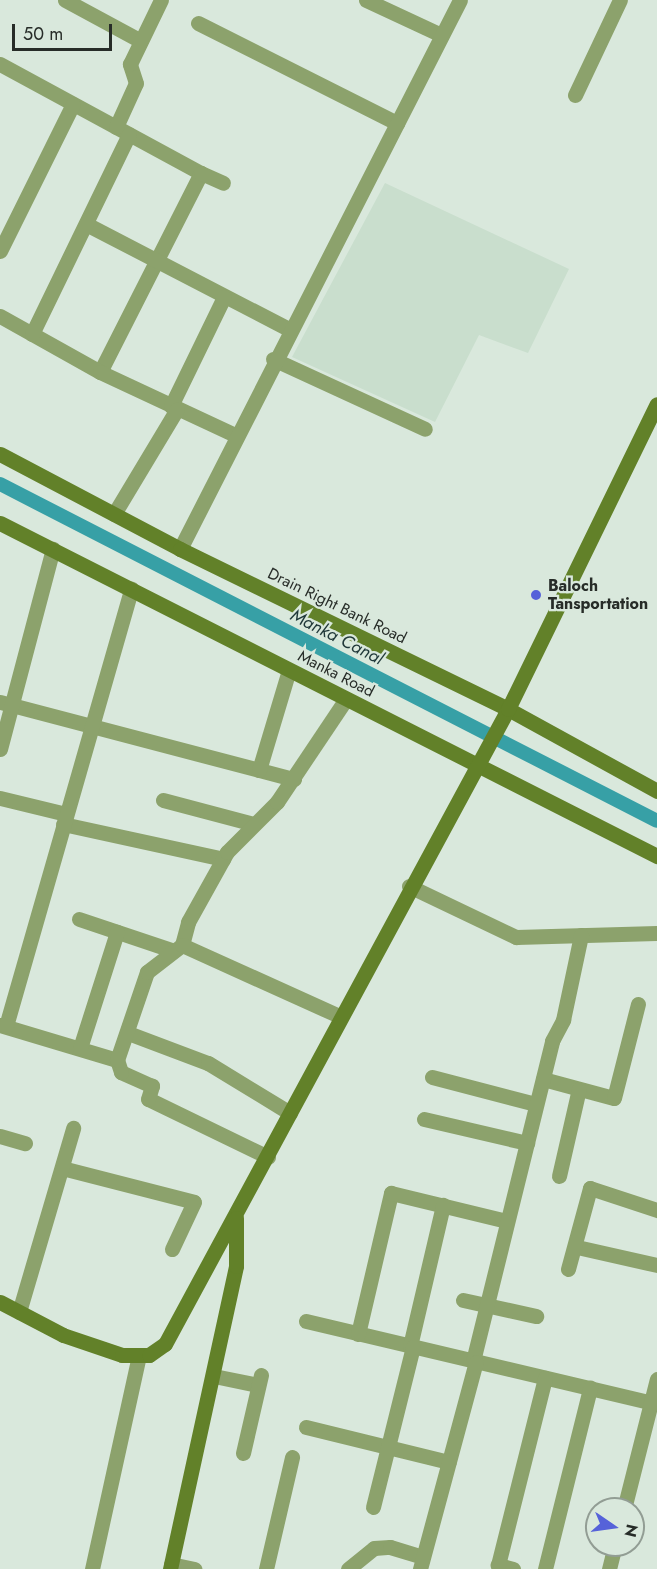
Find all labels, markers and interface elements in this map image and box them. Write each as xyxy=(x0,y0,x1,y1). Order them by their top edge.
scale bar xyxy=(15,12,116,50)
text: 50 m xyxy=(23,21,63,47)
street label: Drain Right Bank Road xyxy=(264,564,410,648)
place label: Baloch Tansportation xyxy=(548,576,648,614)
marker: Baloch Tansportation xyxy=(529,588,543,602)
water label: Manka Canal xyxy=(287,604,387,670)
street label: Manka Road xyxy=(295,647,377,701)
north arrow xyxy=(585,1497,645,1557)
text: N xyxy=(618,1522,644,1539)

